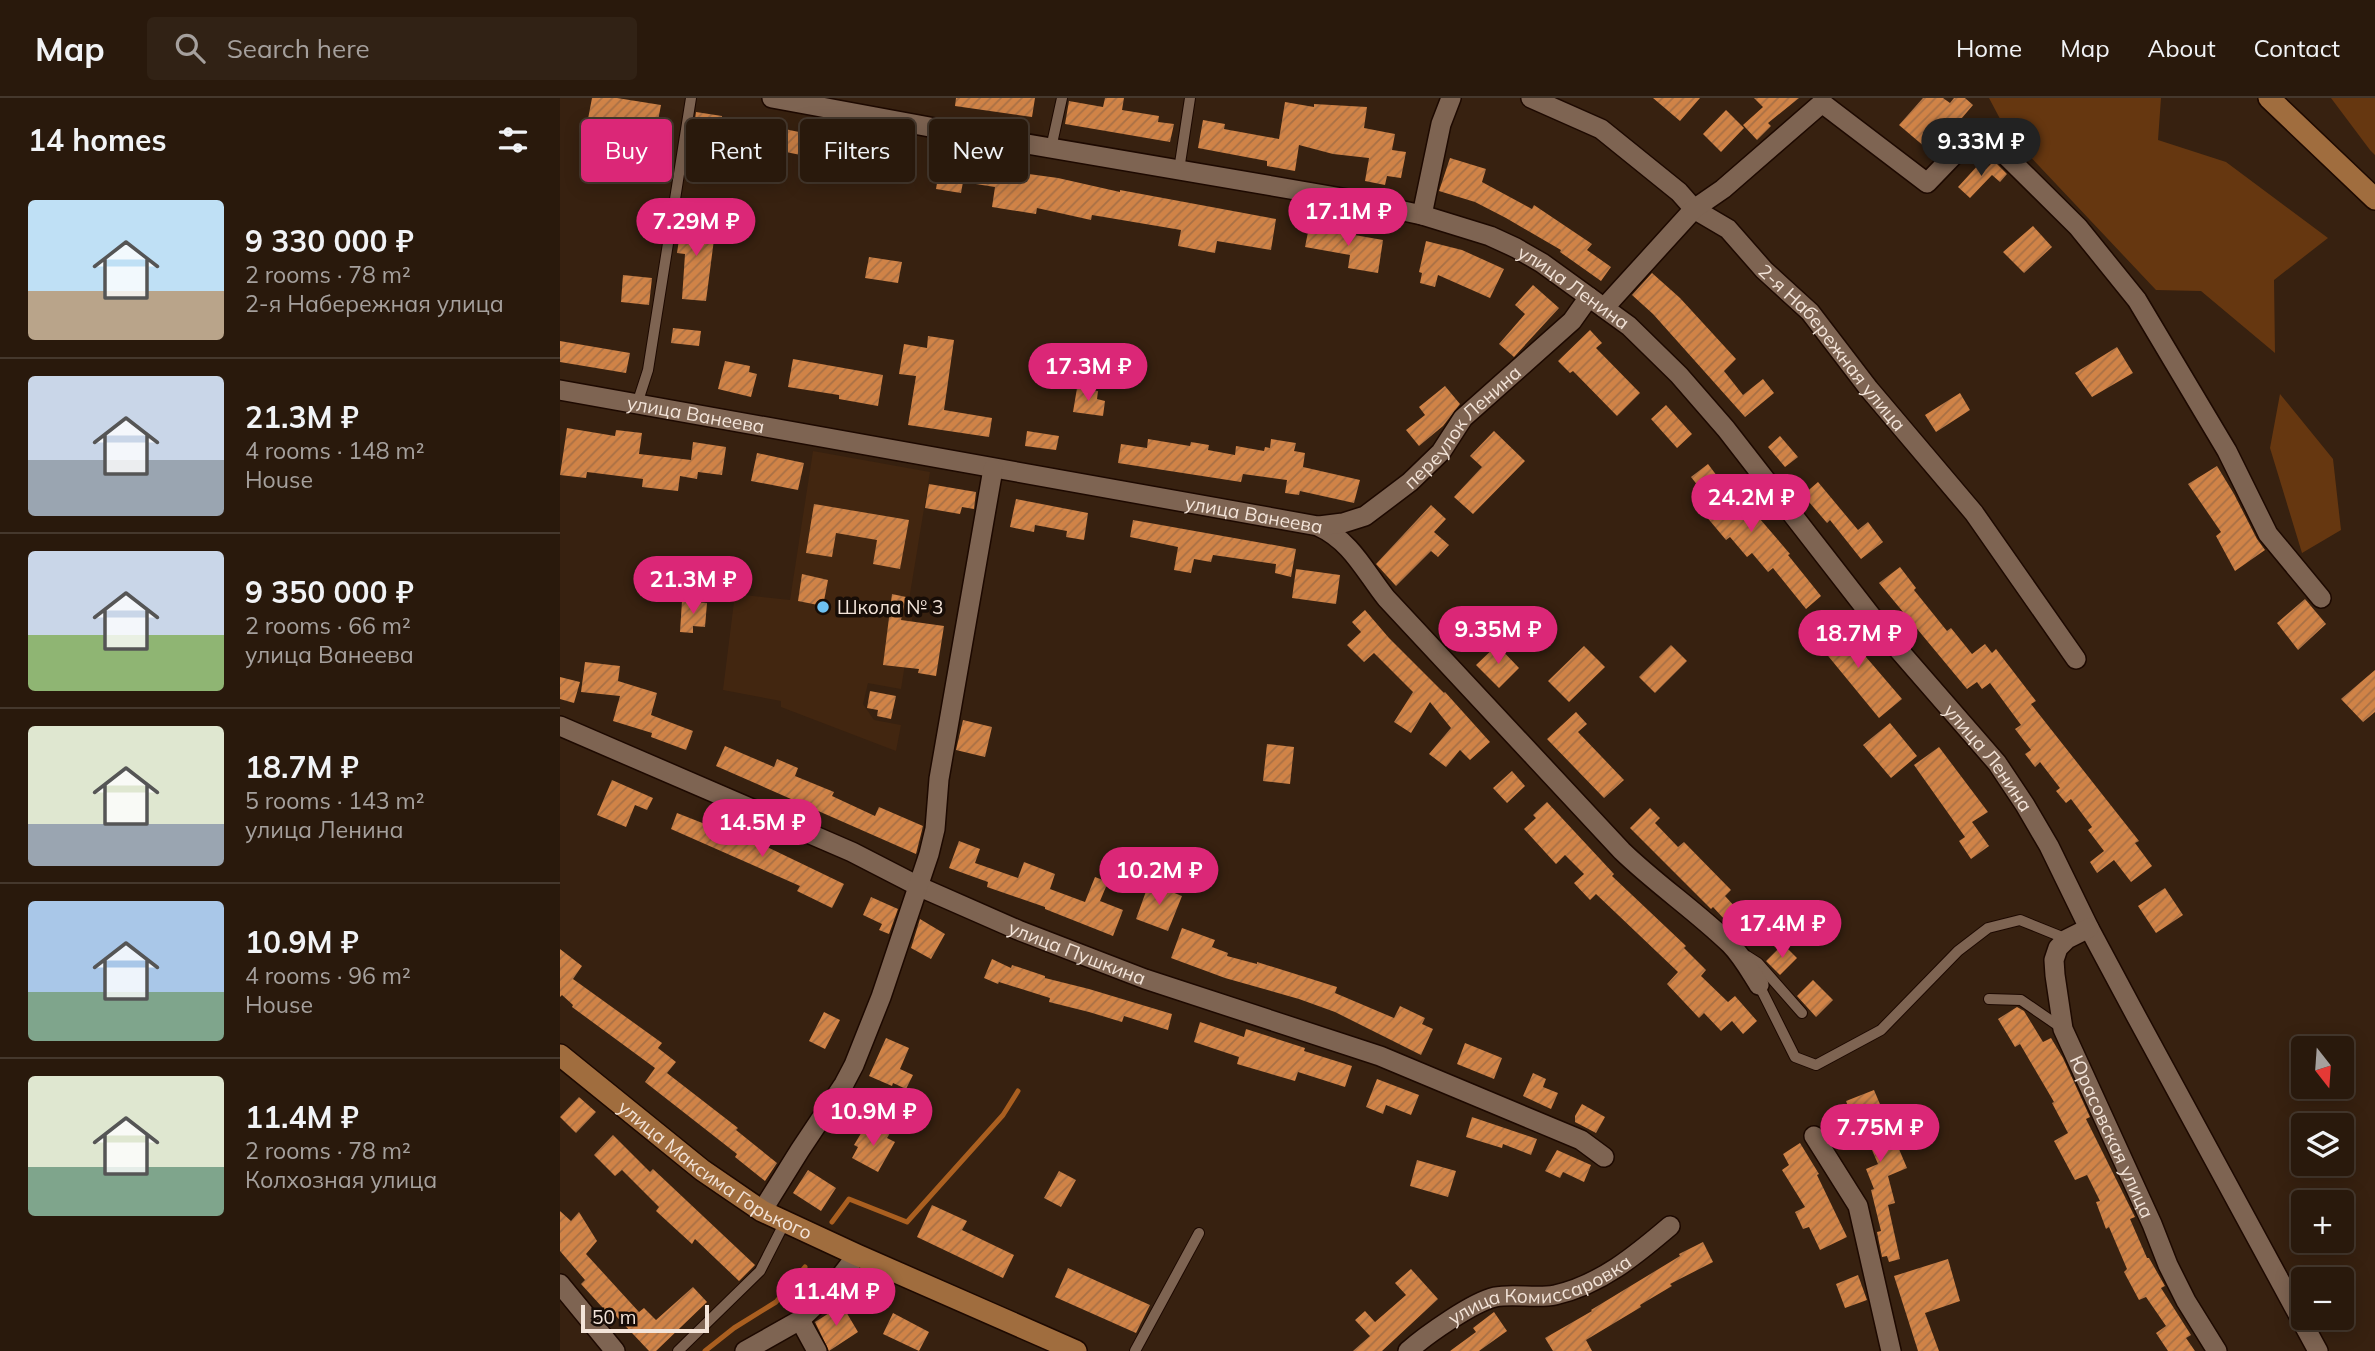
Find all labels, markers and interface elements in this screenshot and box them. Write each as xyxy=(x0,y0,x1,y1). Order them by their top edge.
search box xyxy=(147,17,637,80)
text: Map xyxy=(35,28,105,69)
icon: search xyxy=(171,29,209,67)
text: Search here xyxy=(227,32,370,65)
text: Home xyxy=(1956,33,2022,63)
text: Map xyxy=(2060,33,2110,63)
text: About xyxy=(2148,33,2216,63)
text: Contact xyxy=(2254,33,2340,63)
pin: 9.33M ₽ xyxy=(1916,118,2046,178)
chip: Buy xyxy=(581,119,672,182)
chip: Rent xyxy=(686,119,786,182)
chip: Filters xyxy=(800,119,915,182)
chip: New xyxy=(929,119,1028,182)
text: 14 homes xyxy=(28,121,167,159)
icon: filters xyxy=(494,121,532,159)
text: 9.33M ₽ xyxy=(1937,126,2025,155)
pin: 17.1M ₽ xyxy=(1283,188,1413,248)
text: 17.1M ₽ xyxy=(1304,196,1392,225)
pin: 7.29M ₽ xyxy=(631,198,761,258)
text: 7.29M ₽ xyxy=(652,206,740,235)
text: 9 330 000 ₽ xyxy=(245,222,414,260)
icon: home xyxy=(84,228,168,312)
street label: улица Ленина xyxy=(1514,240,1634,334)
street label: 2-я Набережная улица xyxy=(1753,259,1911,436)
text: 2 rooms · 78 m² xyxy=(245,260,411,289)
text: 2-я Набережная улица xyxy=(245,289,504,318)
pin: 17.3M ₽ xyxy=(1023,344,1153,403)
text: 17.3M ₽ xyxy=(1044,351,1132,380)
street label: переулок Ленина xyxy=(1398,360,1526,494)
street label: улица Ванеева xyxy=(625,390,767,439)
text: 21.3M ₽ xyxy=(245,398,359,436)
icon: home xyxy=(84,404,168,488)
text: 4 rooms · 148 m² xyxy=(245,436,425,465)
text: House xyxy=(245,465,313,494)
pin: 24.2M ₽ xyxy=(1686,474,1816,534)
text: 24.2M ₽ xyxy=(1707,482,1795,511)
street label: улица Ванеева xyxy=(1183,490,1325,539)
pin: 21.3M ₽ xyxy=(628,556,758,616)
text: 21.3M ₽ xyxy=(649,564,737,593)
text: 9 350 000 ₽ xyxy=(245,573,414,611)
icon: home xyxy=(84,579,168,663)
place label: Школа № 3 xyxy=(837,595,943,619)
marker: Школа № 3 xyxy=(815,599,831,615)
pin: 9.35M ₽ xyxy=(1433,606,1563,666)
pin: 18.7M ₽ xyxy=(1793,610,1923,670)
text: 2 rooms · 66 m² xyxy=(245,611,411,640)
text: 9.35M ₽ xyxy=(1454,614,1542,643)
text: 18.7M ₽ xyxy=(1814,618,1902,647)
text: улица Ванеева xyxy=(245,640,414,669)
street label: улица Ленина xyxy=(1939,698,2038,816)
text: 18.7M ₽ xyxy=(245,748,359,786)
icon: home xyxy=(84,754,168,838)
text: 5 rooms · 143 m² xyxy=(245,786,425,815)
pin: 14.5M ₽ xyxy=(697,800,827,859)
text: 14.5M ₽ xyxy=(718,807,806,836)
text: улица Ленина xyxy=(245,815,404,844)
pin: 10.2M ₽ xyxy=(1094,848,1224,907)
text: 10.2M ₽ xyxy=(1115,855,1203,884)
pin: 17.4M ₽ xyxy=(1717,900,1847,960)
text: 17.4M ₽ xyxy=(1738,908,1826,937)
street label: улица Пушкина xyxy=(1005,915,1149,990)
text: 10.9M ₽ xyxy=(245,923,359,961)
icon: home xyxy=(84,929,168,1013)
text: 4 rooms · 96 m² xyxy=(245,961,411,990)
text: House xyxy=(245,990,313,1019)
north arrow xyxy=(2291,1036,2354,1099)
map controls xyxy=(2291,1036,2354,1330)
street label: Юрасовская улица xyxy=(2065,1051,2160,1222)
pin: 10.9M ₽ xyxy=(808,1088,938,1148)
street label: улица Максима Горького xyxy=(613,1095,816,1245)
text: 10.9M ₽ xyxy=(829,1096,917,1125)
text: 11.4M ₽ xyxy=(245,1098,359,1136)
icon: home xyxy=(84,1104,168,1188)
pin: 7.75M ₽ xyxy=(1815,1104,1945,1164)
text: 7.75M ₽ xyxy=(1836,1112,1924,1141)
button: layers xyxy=(2291,1113,2354,1176)
text: 2 rooms · 78 m² xyxy=(245,1136,411,1165)
text: Колхозная улица xyxy=(245,1165,437,1194)
button: + xyxy=(2291,1190,2354,1253)
street label: улица Комиссаровка xyxy=(1443,1249,1636,1330)
button: − xyxy=(2291,1267,2354,1330)
pin: 11.4M ₽ xyxy=(771,1268,901,1328)
text: 11.4M ₽ xyxy=(792,1276,880,1305)
scale bar xyxy=(581,1302,709,1334)
text: 50 m xyxy=(592,1305,636,1329)

